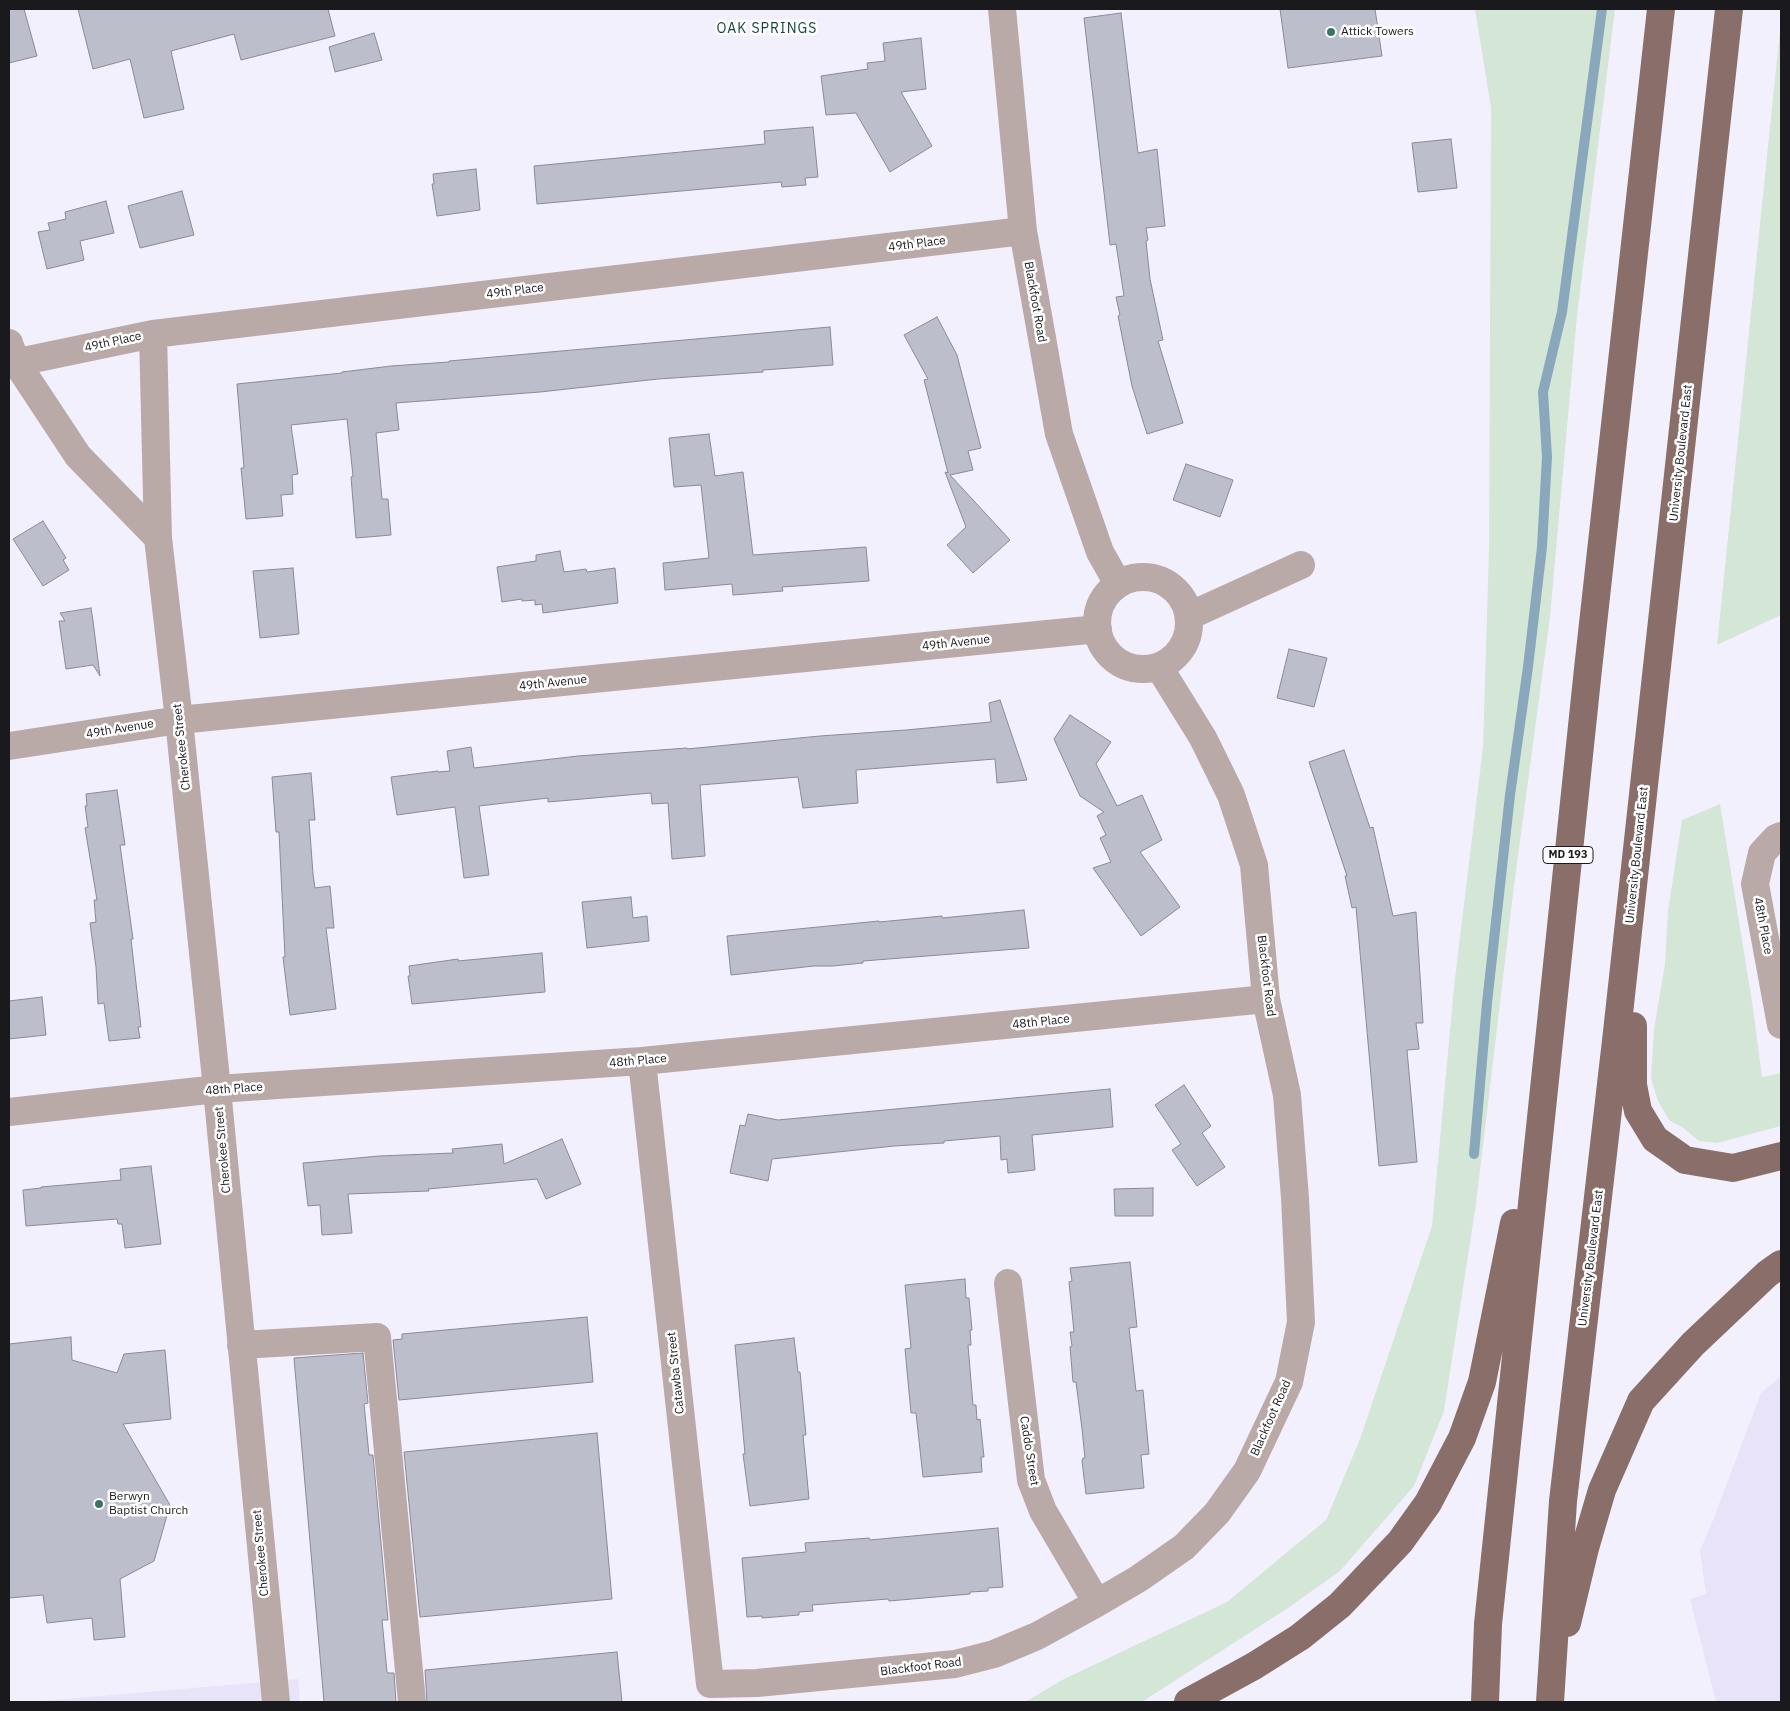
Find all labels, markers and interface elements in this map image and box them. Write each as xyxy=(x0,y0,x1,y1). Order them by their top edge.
district label: OAK SPRINGS xyxy=(715,21,819,37)
place label: Attick Towers xyxy=(1341,25,1414,39)
marker: Attick Towers xyxy=(1325,26,1337,38)
street label: 49th Place xyxy=(887,233,947,255)
street label: Blackfoot Road xyxy=(1021,260,1049,344)
street label: 49th Place xyxy=(485,280,545,302)
street label: 49th Place xyxy=(83,329,143,355)
street label: University Boulevard East xyxy=(1667,384,1695,522)
street label: 49th Avenue xyxy=(921,632,991,654)
street label: 49th Avenue xyxy=(518,672,588,694)
street label: Cherokee Street xyxy=(170,703,194,791)
street label: 49th Avenue xyxy=(85,717,155,741)
street label: University Boulevard East xyxy=(1623,786,1651,924)
road number: MD 193 xyxy=(1543,846,1593,864)
street label: 48th Place xyxy=(1750,896,1776,956)
street label: Blackfoot Road xyxy=(1254,935,1278,1017)
street label: 48th Place xyxy=(1012,1012,1070,1032)
street label: 48th Place xyxy=(609,1051,667,1071)
street label: 48th Place xyxy=(205,1080,263,1098)
street label: Cherokee Street xyxy=(212,1106,234,1194)
street label: University Boulevard East xyxy=(1575,1189,1607,1327)
street label: Catawba Street xyxy=(665,1331,687,1415)
street label: Blackfoot Road xyxy=(1248,1378,1294,1458)
street label: Caddo Street xyxy=(1016,1415,1042,1487)
place label: Berwyn Baptist Church xyxy=(109,1490,188,1518)
marker: Berwyn Baptist Church xyxy=(93,1498,105,1510)
street label: Cherokee Street xyxy=(250,1509,272,1597)
street label: Blackfoot Road xyxy=(880,1655,962,1679)

